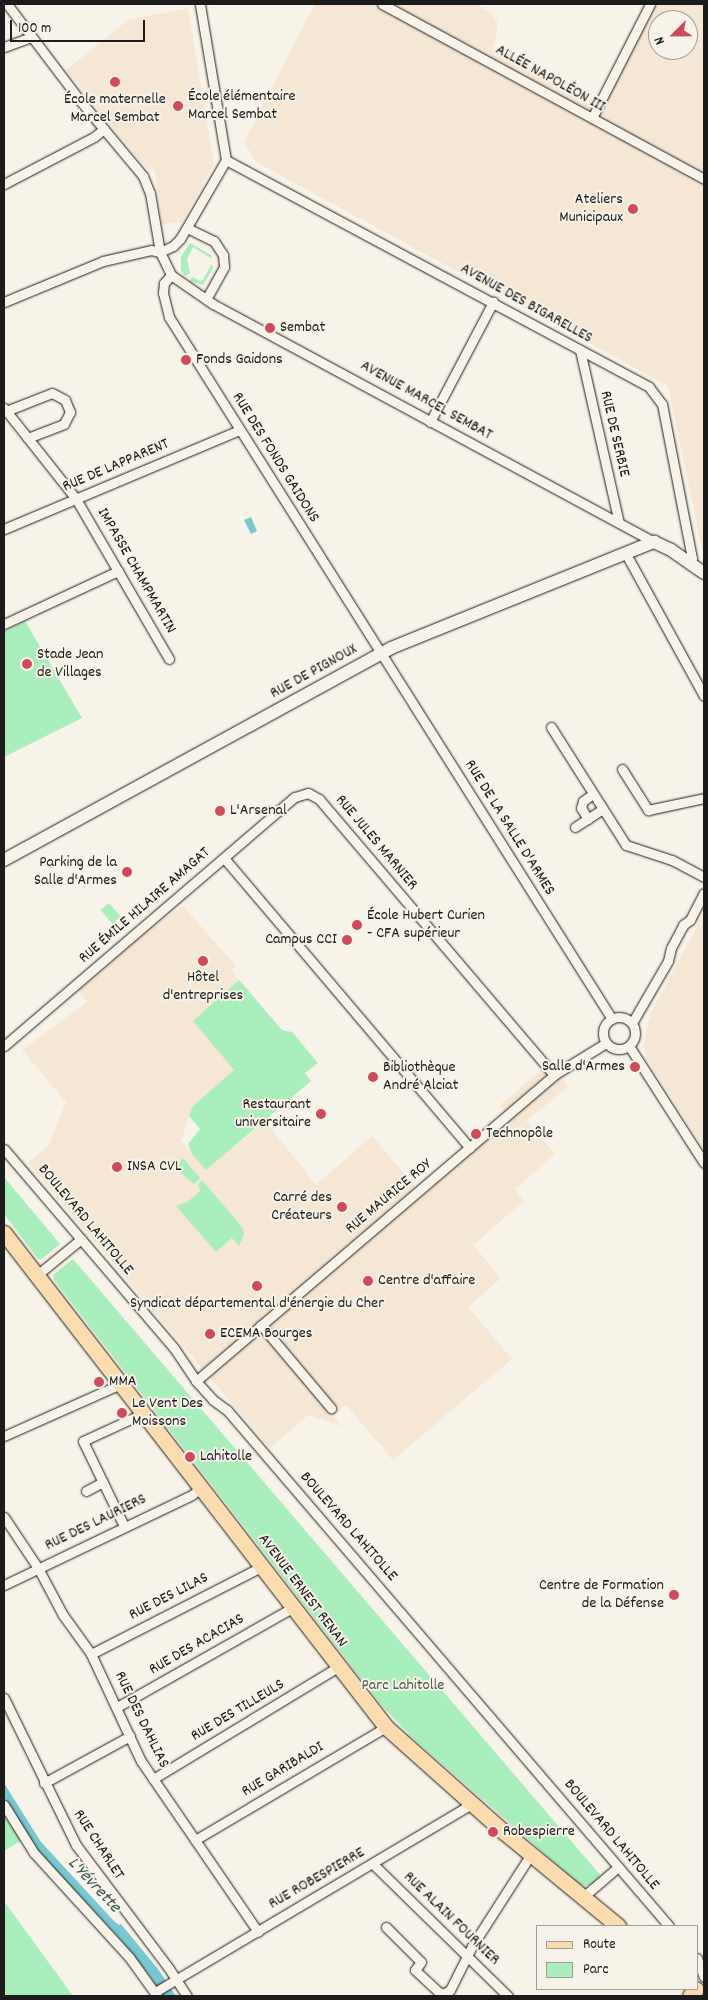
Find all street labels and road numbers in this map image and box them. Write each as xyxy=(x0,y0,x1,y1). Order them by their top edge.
street label: ALLÉE NAPOLÉON III xyxy=(492,41,608,117)
street label: AVENUE DES BIGARELLES xyxy=(456,260,596,348)
street label: AVENUE MARCEL SEMBAT xyxy=(357,357,495,445)
street label: RUE DES FONDS GAIDONS xyxy=(227,389,323,527)
street label: RUE DE SERBIE xyxy=(595,389,633,479)
street label: RUE DE LAPPARENT xyxy=(60,435,172,497)
street label: IMPASSE CHAMPMARTIN xyxy=(92,505,180,637)
street label: RUE DE PIGNOUX xyxy=(267,640,361,704)
street label: RUE DE LA SALLE D'ARMES xyxy=(460,757,558,899)
street label: RUE JULES MARNIER xyxy=(331,792,421,894)
street label: RUE ÉMILE HILAIRE AMAGAT xyxy=(75,844,215,968)
street label: RUE MAURICE ROY xyxy=(342,1155,436,1239)
street label: BOULEVARD LAHITOLLE xyxy=(33,1161,137,1279)
street label: BOULEVARD LAHITOLLE xyxy=(295,1468,401,1586)
street label: RUE DES LAURIERS xyxy=(42,1490,150,1556)
street label: AVENUE ERNEST RENAN xyxy=(253,1530,351,1652)
street label: RUE DES LILAS xyxy=(126,1569,212,1625)
street label: RUE DES ACACIAS xyxy=(146,1610,248,1680)
street label: RUE DES DAHLIAS xyxy=(109,1669,173,1771)
street label: RUE DES TILLEULS xyxy=(188,1676,288,1746)
street label: RUE GARIBALDI xyxy=(239,1738,327,1802)
street label: BOULEVARD LAHITOLLE xyxy=(559,1776,663,1894)
street label: RUE CHARLET xyxy=(68,1807,128,1883)
street label: RUE ROBESPIERRE xyxy=(266,1844,368,1914)
street label: RUE ALAIN FOURNIER xyxy=(399,1868,503,1970)

